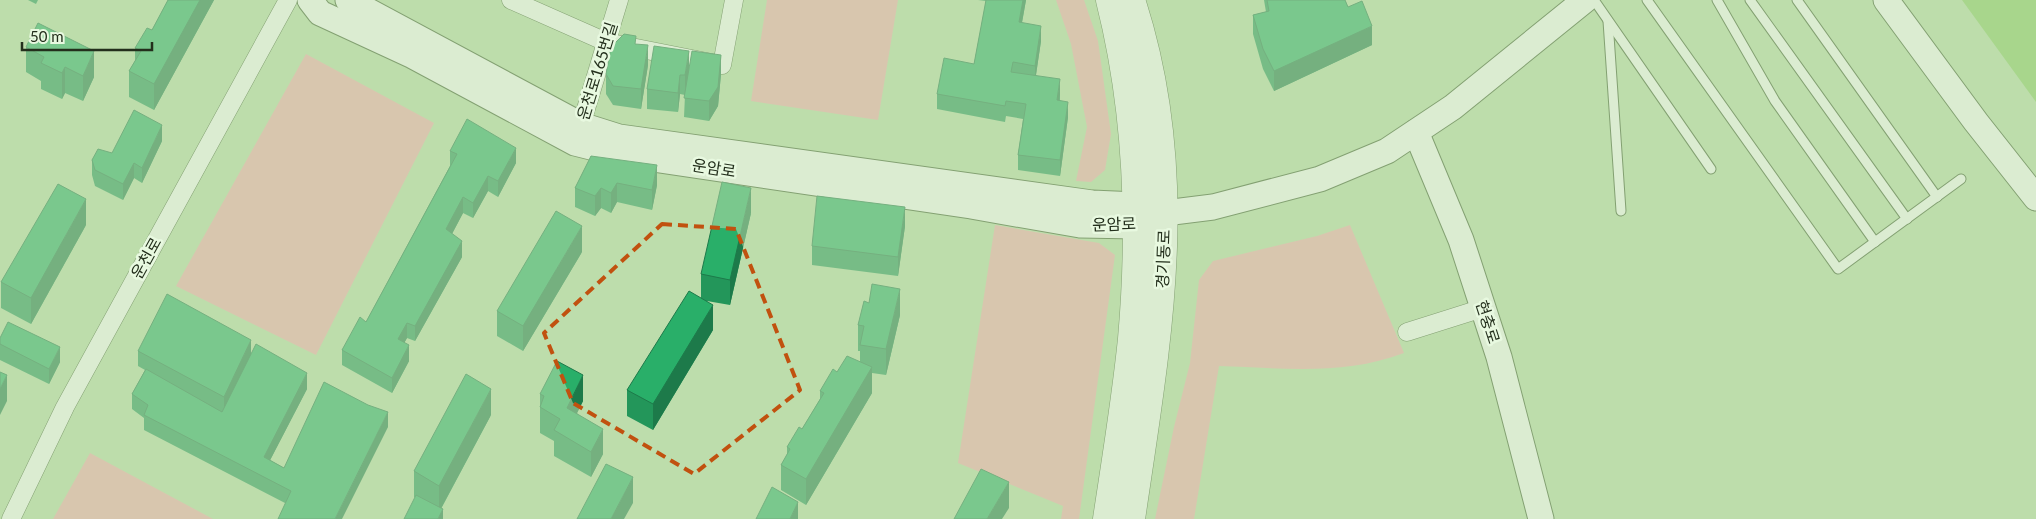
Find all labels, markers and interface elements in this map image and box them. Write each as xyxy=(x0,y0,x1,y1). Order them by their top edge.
scale bar xyxy=(22,20,152,52)
street label: 운천로165번길 xyxy=(573,20,620,122)
text: 50 m xyxy=(30,27,64,45)
street label: 운암로 xyxy=(691,155,738,180)
street label: 운암로 xyxy=(1092,213,1137,234)
street label: 경기동로 xyxy=(1152,229,1173,289)
street label: 운천로 xyxy=(127,234,165,282)
street label: 현충로 xyxy=(1473,298,1504,346)

